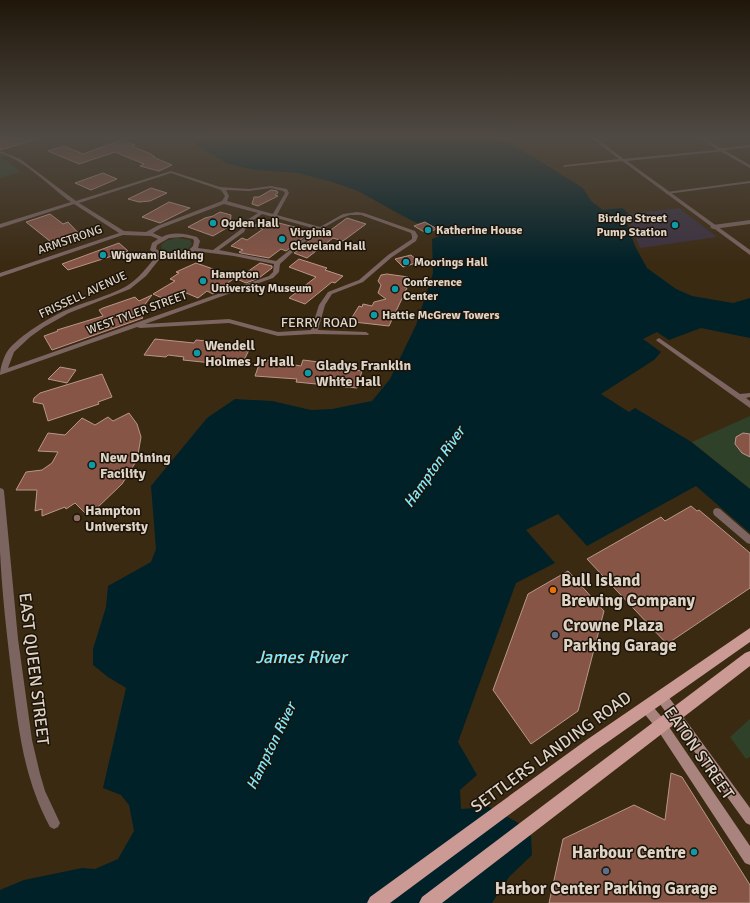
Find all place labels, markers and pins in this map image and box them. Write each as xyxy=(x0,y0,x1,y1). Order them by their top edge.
place label: Birdge Street Pump Station xyxy=(597,211,668,240)
place label: Ogden Hall xyxy=(221,216,279,231)
marker: Ogden Hall xyxy=(208,218,218,228)
marker: Birdge Street Pump Station xyxy=(670,220,680,230)
place label: Katherine House xyxy=(436,223,523,238)
place label: Virginia Cleveland Hall xyxy=(290,225,366,254)
marker: Katherine House xyxy=(423,225,433,235)
marker: Virginia Cleveland Hall xyxy=(277,234,287,244)
place label: Wigwam Building xyxy=(111,248,204,263)
marker: Wigwam Building xyxy=(98,250,108,260)
place label: Moorings Hall xyxy=(414,255,488,270)
marker: Moorings Hall xyxy=(401,257,411,267)
place label: Hampton University Museum xyxy=(211,267,312,296)
place label: Conference Center xyxy=(403,275,462,304)
marker: Hampton University Museum xyxy=(198,276,208,286)
marker: Conference Center xyxy=(390,284,400,294)
place label: Hattie McGrew Towers xyxy=(382,308,500,323)
marker: Hattie McGrew Towers xyxy=(369,310,379,320)
place label: Wendell Holmes Jr Hall xyxy=(205,337,295,370)
marker: Wendell Holmes Jr Hall xyxy=(192,348,202,358)
place label: Gladys Franklin White Hall xyxy=(316,357,411,390)
marker: Gladys Franklin White Hall xyxy=(303,368,313,378)
place label: New Dining Facility xyxy=(100,449,171,482)
marker: New Dining Facility xyxy=(87,460,97,470)
place label: Hampton University xyxy=(85,502,148,535)
marker: Hampton University xyxy=(72,513,82,523)
place label: Bull Island Brewing Company xyxy=(561,570,695,611)
marker: Bull Island Brewing Company xyxy=(548,585,558,595)
place label: Crowne Plaza Parking Garage xyxy=(563,615,677,656)
marker: Crowne Plaza Parking Garage xyxy=(550,630,560,640)
place label: Harbour Centre xyxy=(572,842,686,863)
marker: Harbour Centre xyxy=(689,847,699,857)
marker: Harbor Center Parking Garage xyxy=(601,866,611,876)
place label: Harbor Center Parking Garage xyxy=(495,878,717,899)

